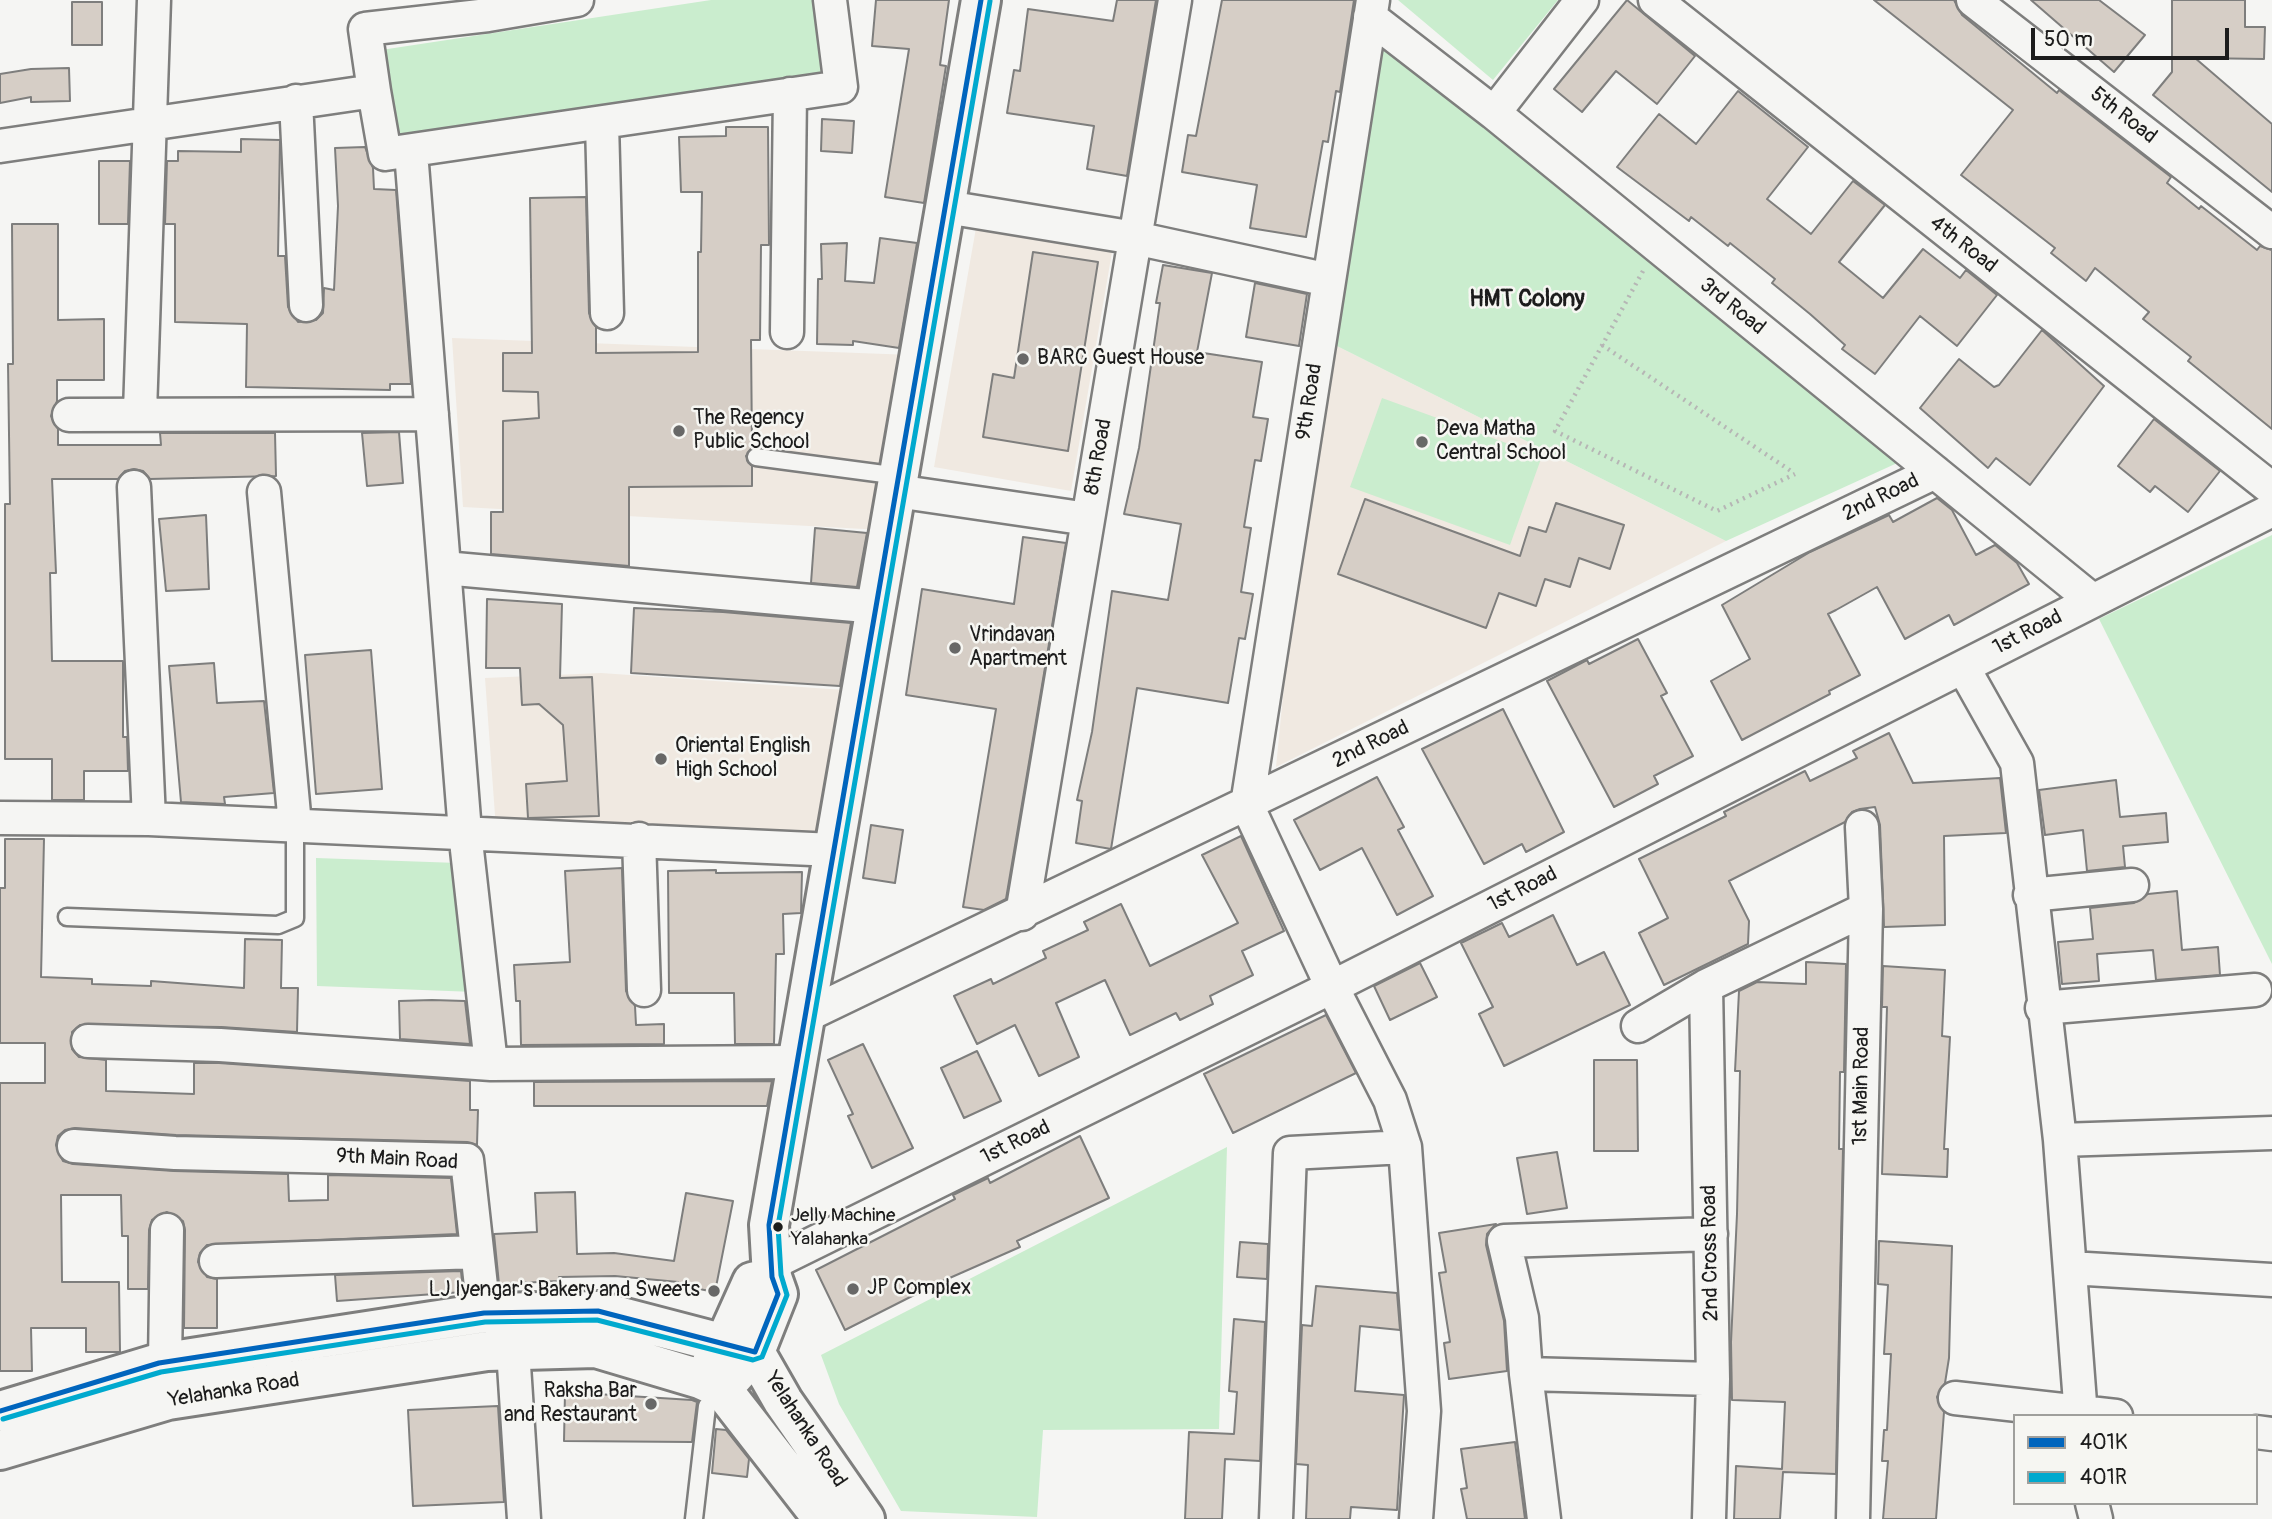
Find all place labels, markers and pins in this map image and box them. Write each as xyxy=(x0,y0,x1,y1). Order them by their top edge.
place label: BARC Guest House xyxy=(1037,346,1204,372)
marker: BARC Guest House xyxy=(1015,351,1031,367)
place label: The Regency Public School xyxy=(693,406,810,456)
place label: Deva Matha Central School xyxy=(1436,417,1566,467)
marker: The Regency Public School xyxy=(671,423,687,439)
marker: Deva Matha Central School xyxy=(1414,434,1430,450)
place label: Vrindavan Apartment xyxy=(969,623,1067,673)
marker: Vrindavan Apartment xyxy=(947,640,963,656)
place label: Oriental English High School xyxy=(675,734,810,784)
marker: Oriental English High School xyxy=(653,751,669,767)
place label: Jelly Machine Yalahanka xyxy=(791,1205,895,1249)
marker: Jelly Machine Yalahanka xyxy=(771,1220,785,1234)
place label: JP Complex xyxy=(867,1276,971,1302)
place label: LJ Iyengar's Bakery and Sweets xyxy=(428,1278,700,1304)
marker: JP Complex xyxy=(845,1281,861,1297)
marker: LJ Iyengar's Bakery and Sweets xyxy=(706,1283,722,1299)
place label: Raksha Bar and Restaurant xyxy=(504,1379,637,1429)
marker: Raksha Bar and Restaurant xyxy=(643,1396,659,1412)

